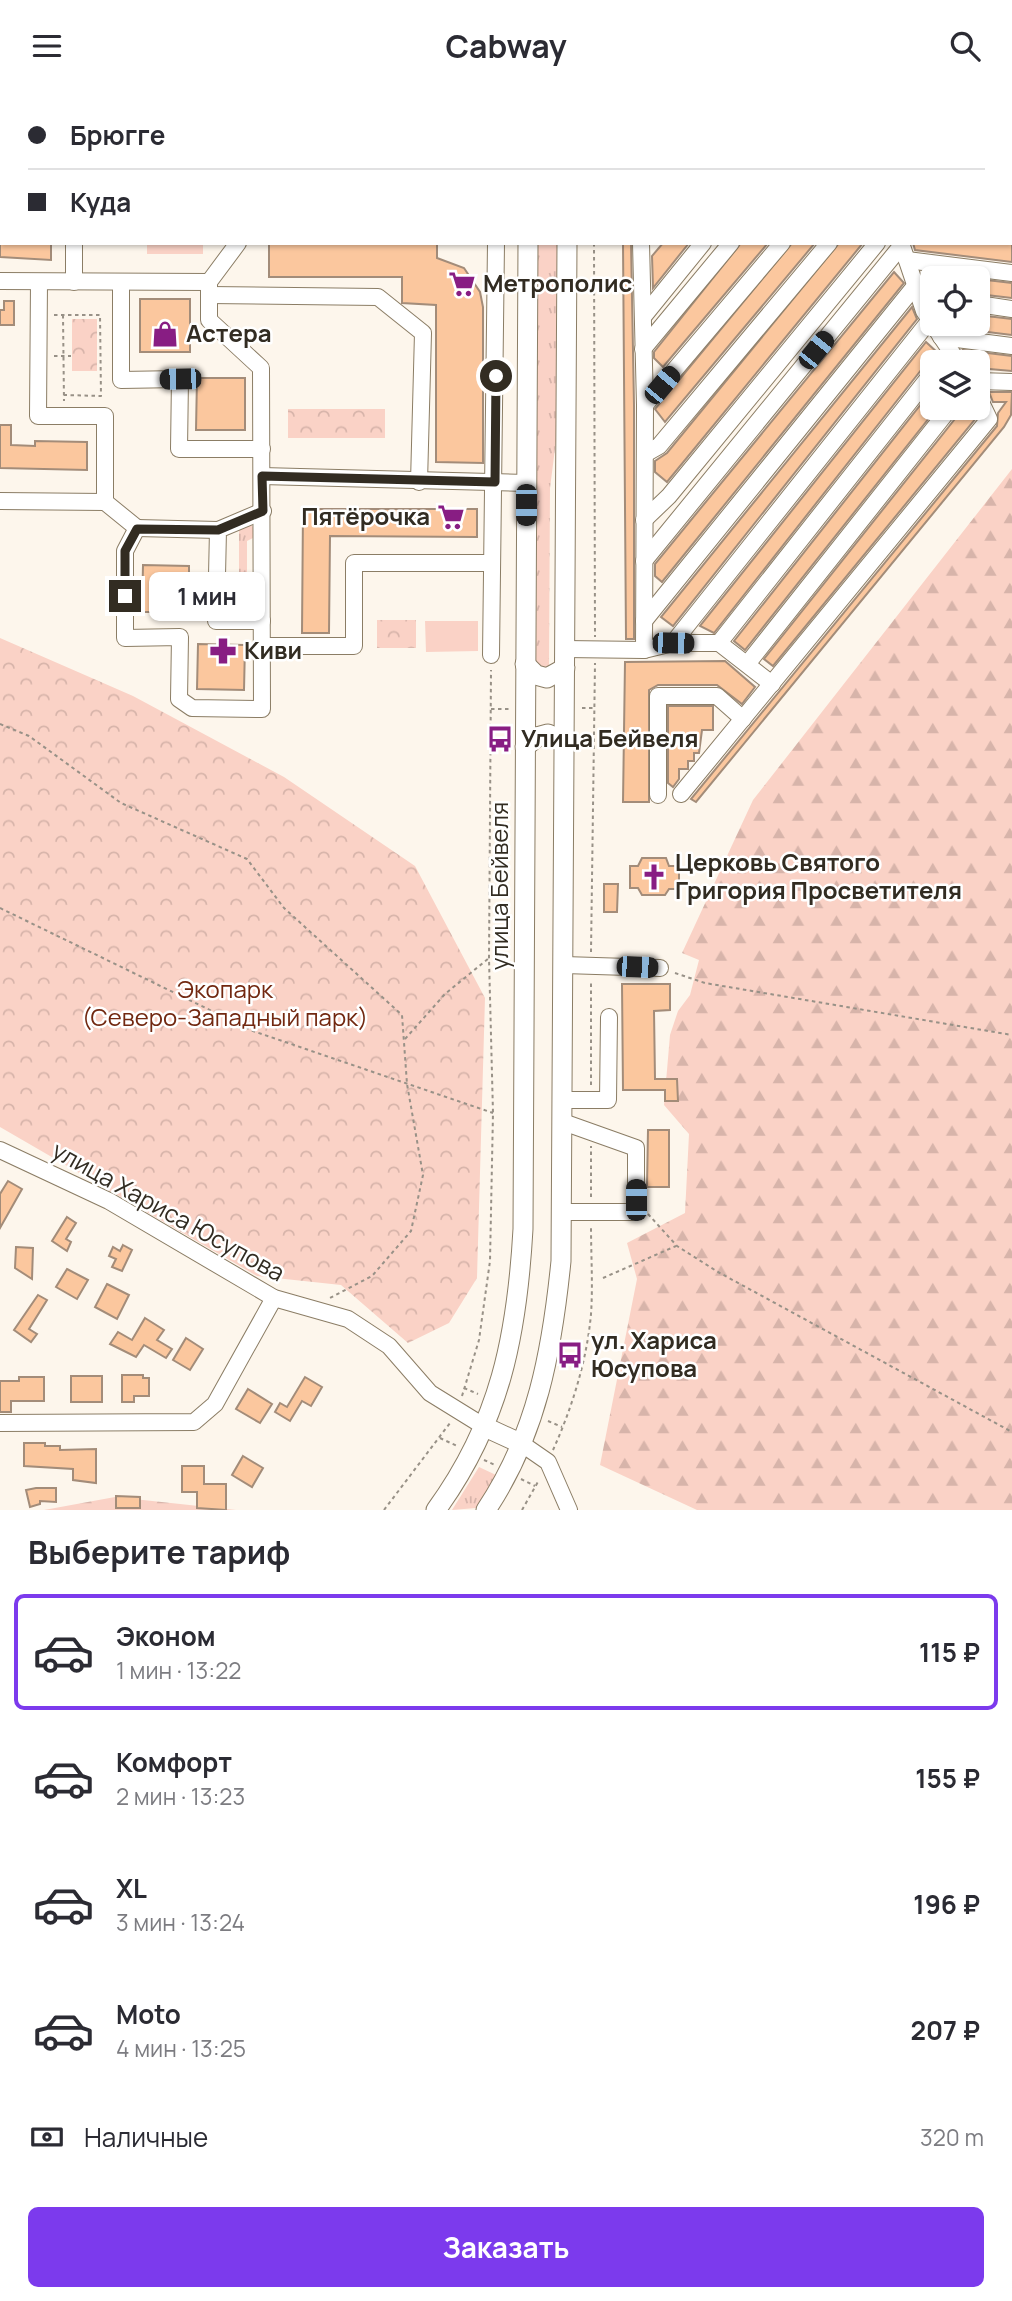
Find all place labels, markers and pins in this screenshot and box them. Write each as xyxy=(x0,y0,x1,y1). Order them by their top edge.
place label: Метрополис xyxy=(483,266,632,299)
supermarket icon: Метрополис xyxy=(447,269,477,299)
place label: Астера xyxy=(186,316,272,349)
shop icon: Астера xyxy=(150,319,180,349)
place label: Пятёрочка xyxy=(301,499,430,532)
supermarket icon: Пятёрочка xyxy=(436,502,466,532)
place label: Киви xyxy=(244,633,302,666)
pharmacy icon: Киви xyxy=(208,636,238,666)
place label: Улица Бейвеля xyxy=(521,721,699,754)
bus stop icon: Улица Бейвеля xyxy=(485,724,515,754)
place label: Церковь Святого Григория Просветителя xyxy=(675,845,962,906)
church icon: Церковь Святого Григория Просветителя xyxy=(639,862,669,892)
place label: ул. Хариса Юсупова xyxy=(591,1323,717,1384)
bus stop icon: ул. Хариса Юсупова xyxy=(555,1340,585,1370)

